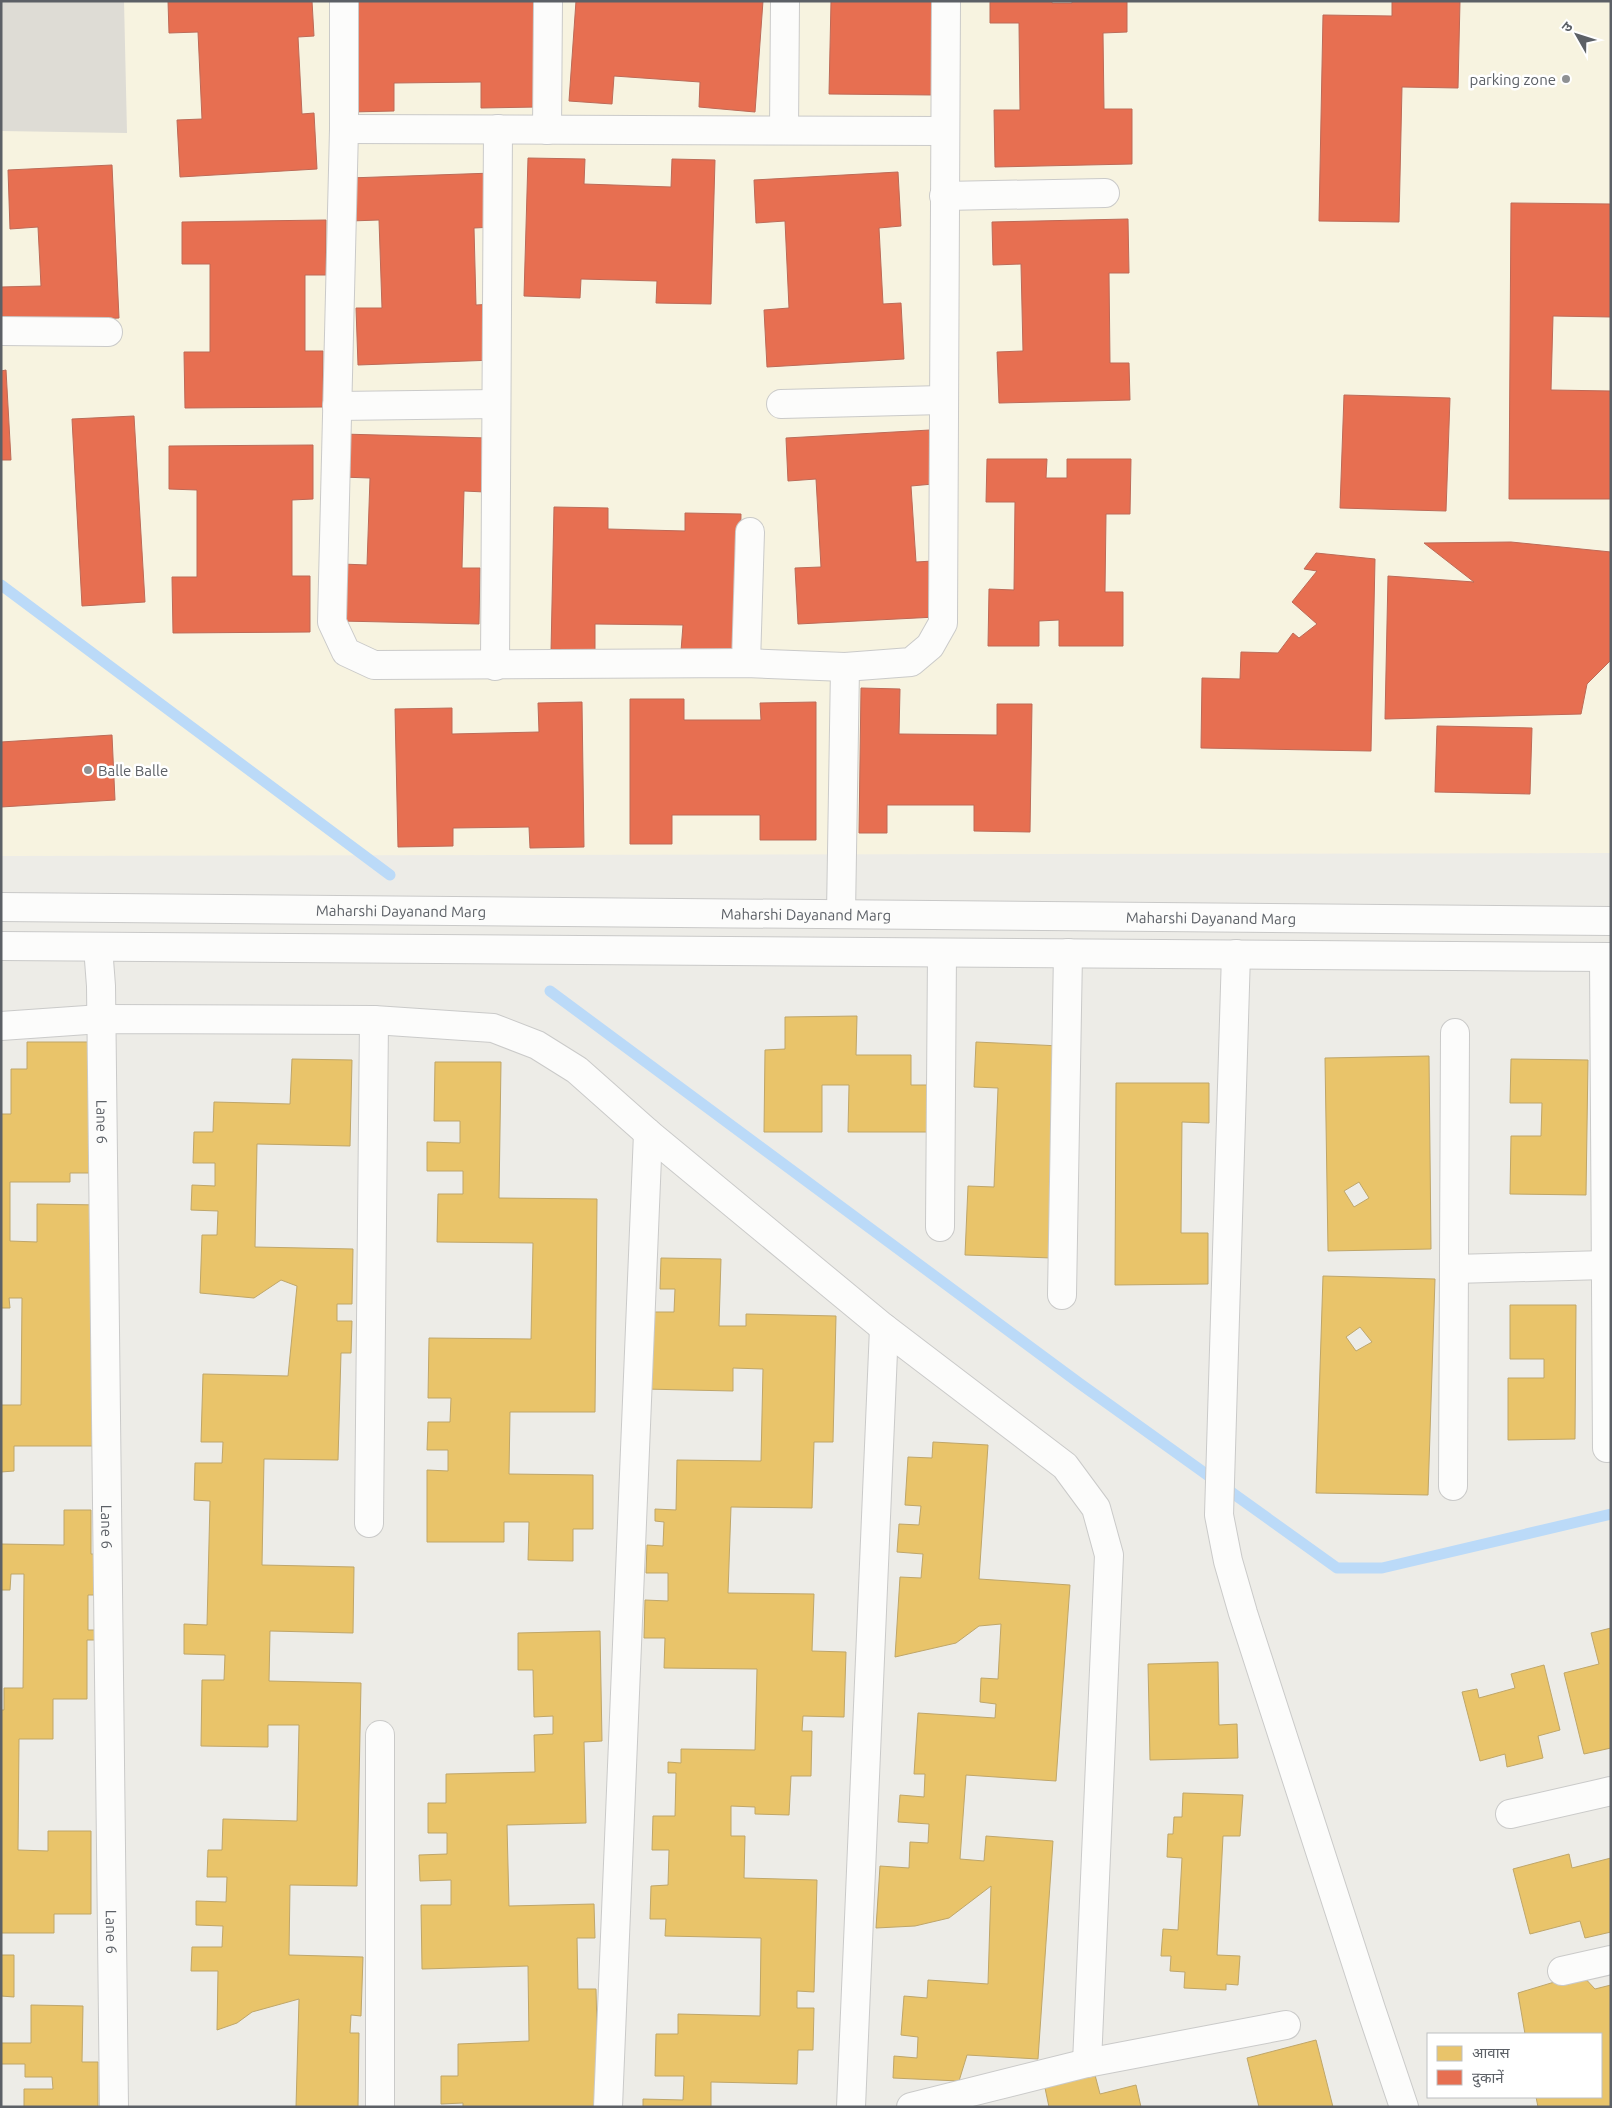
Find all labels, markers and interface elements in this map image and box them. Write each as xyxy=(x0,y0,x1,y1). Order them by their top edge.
north arrow xyxy=(1552,10,1602,60)
text: उ xyxy=(1558,18,1576,35)
place label: parking zone xyxy=(1470,71,1556,88)
marker: parking zone xyxy=(1560,73,1572,85)
place label: Balle Balle xyxy=(98,762,168,779)
marker: Balle Balle xyxy=(82,764,94,776)
street label: Maharshi Dayanand Marg xyxy=(316,901,486,920)
street label: Maharshi Dayanand Marg xyxy=(721,905,891,923)
street label: Maharshi Dayanand Marg xyxy=(1126,908,1296,927)
street label: Lane 6 xyxy=(94,1100,111,1144)
street label: Lane 6 xyxy=(99,1505,116,1549)
street label: Lane 6 xyxy=(103,1910,121,1954)
legend xyxy=(1427,2033,1602,2098)
text: आवास xyxy=(1472,2044,1511,2061)
text: दुकानें xyxy=(1472,2069,1504,2088)

